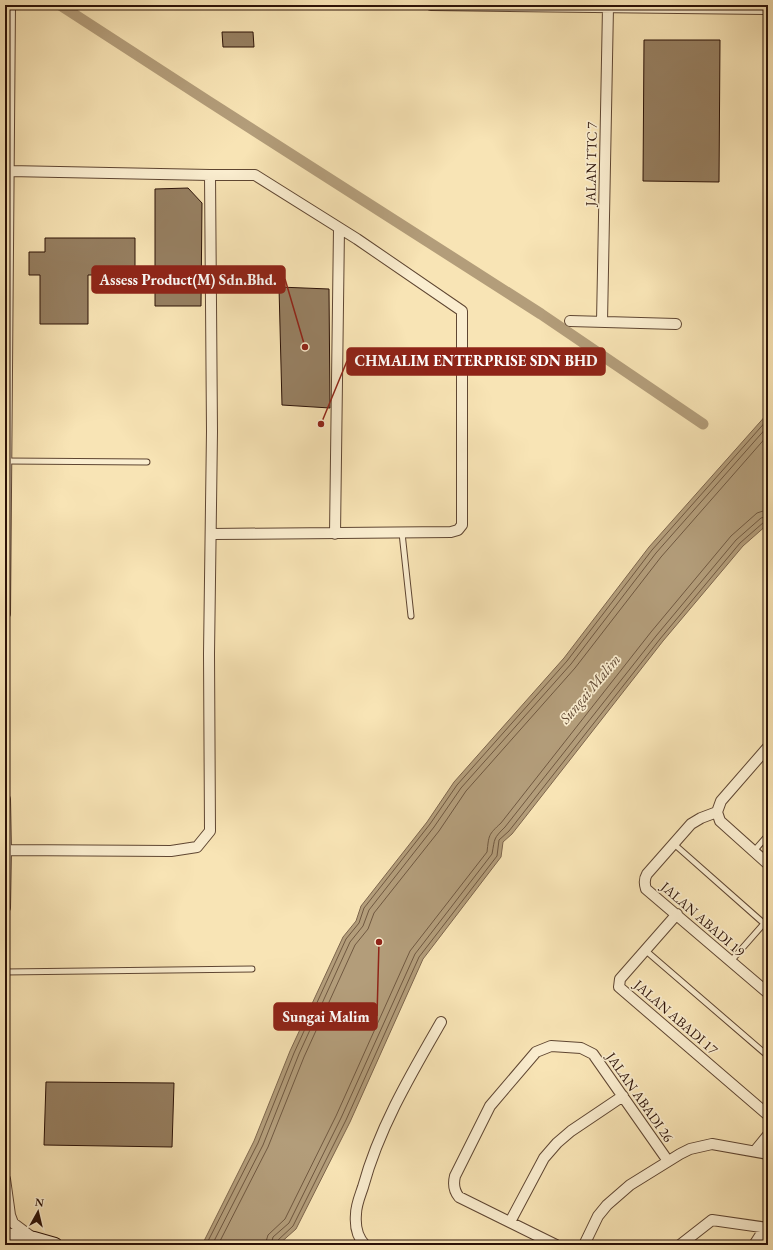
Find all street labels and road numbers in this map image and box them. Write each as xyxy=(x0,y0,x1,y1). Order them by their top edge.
street label: JALAN TTC 7 xyxy=(581,122,601,207)
street label: JALAN ABADI 19 xyxy=(657,877,749,961)
street label: JALAN ABADI 17 xyxy=(630,975,722,1059)
street label: JALAN ABADI 26 xyxy=(602,1048,678,1146)

